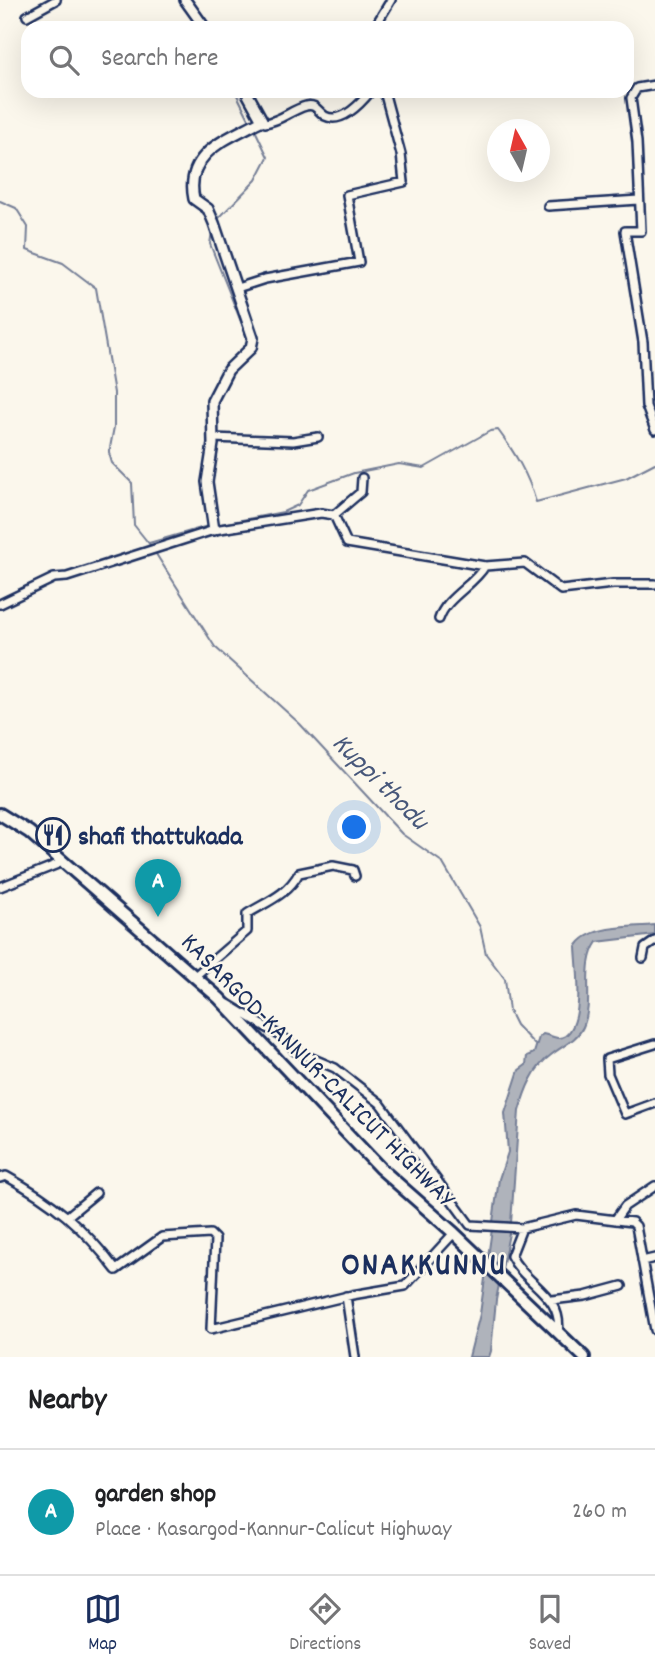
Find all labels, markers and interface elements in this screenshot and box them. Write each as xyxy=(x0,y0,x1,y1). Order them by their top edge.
search box xyxy=(21,21,634,98)
icon: search xyxy=(45,41,83,79)
text: Search here xyxy=(101,41,219,78)
north arrow xyxy=(487,119,550,182)
water label: Kuppi thodu xyxy=(321,726,438,843)
your location xyxy=(337,810,371,844)
restaurant icon: shafi thattukada xyxy=(34,816,72,854)
place label: shafi thattukada xyxy=(78,820,243,857)
pin: A xyxy=(135,859,181,917)
street label: KASARGOD-KANNUR-CALICUT HIGHWAY xyxy=(171,926,463,1218)
district label: ONAKKUNNU xyxy=(341,1244,507,1291)
text: Nearby xyxy=(28,1381,106,1424)
text: garden shop xyxy=(95,1477,216,1514)
text: A xyxy=(45,1496,57,1529)
text: 260 m xyxy=(572,1496,627,1529)
text: Place · Kasargod-Kannur-Calicut Highway xyxy=(95,1514,451,1547)
tab: Map xyxy=(84,1590,122,1659)
tab: Directions xyxy=(289,1590,361,1659)
tab: Saved xyxy=(529,1590,571,1659)

